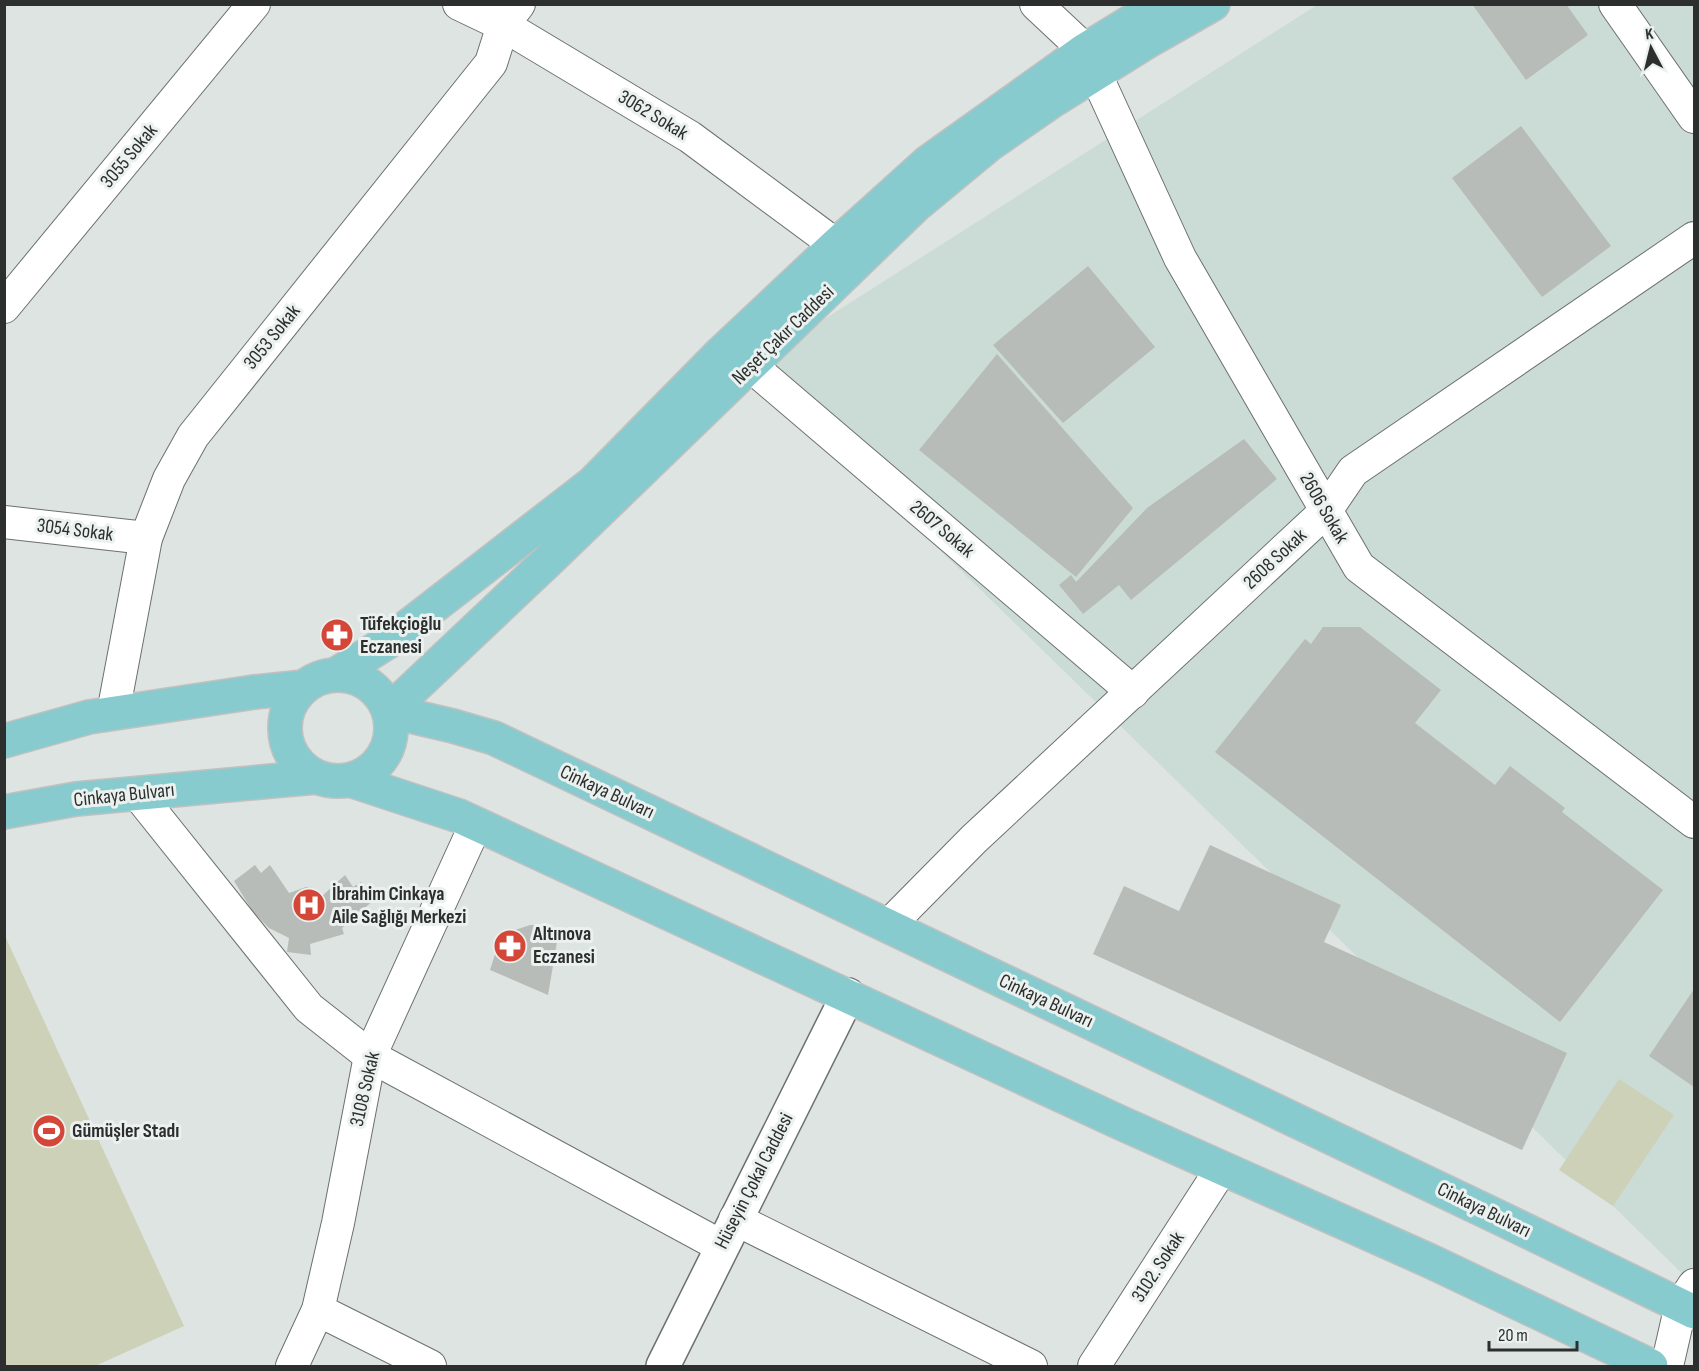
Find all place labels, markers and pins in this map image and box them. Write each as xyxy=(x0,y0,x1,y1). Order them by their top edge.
place label: Tüfekçioğlu Eczanesi xyxy=(360,612,441,659)
pharmacy icon: Tüfekçioğlu Eczanesi xyxy=(319,617,355,653)
place label: İbrahim Cinkaya Aile Sağlığı Merkezi xyxy=(331,882,466,929)
hospital icon: İbrahim Cinkaya Aile Sağlığı Merkezi xyxy=(291,887,327,923)
place label: Altınova Eczanesi xyxy=(532,922,595,969)
pharmacy icon: Altınova Eczanesi xyxy=(492,928,528,964)
sports icon: Gümüşler Stadı xyxy=(31,1113,67,1149)
place label: Gümüşler Stadı xyxy=(72,1119,179,1143)

